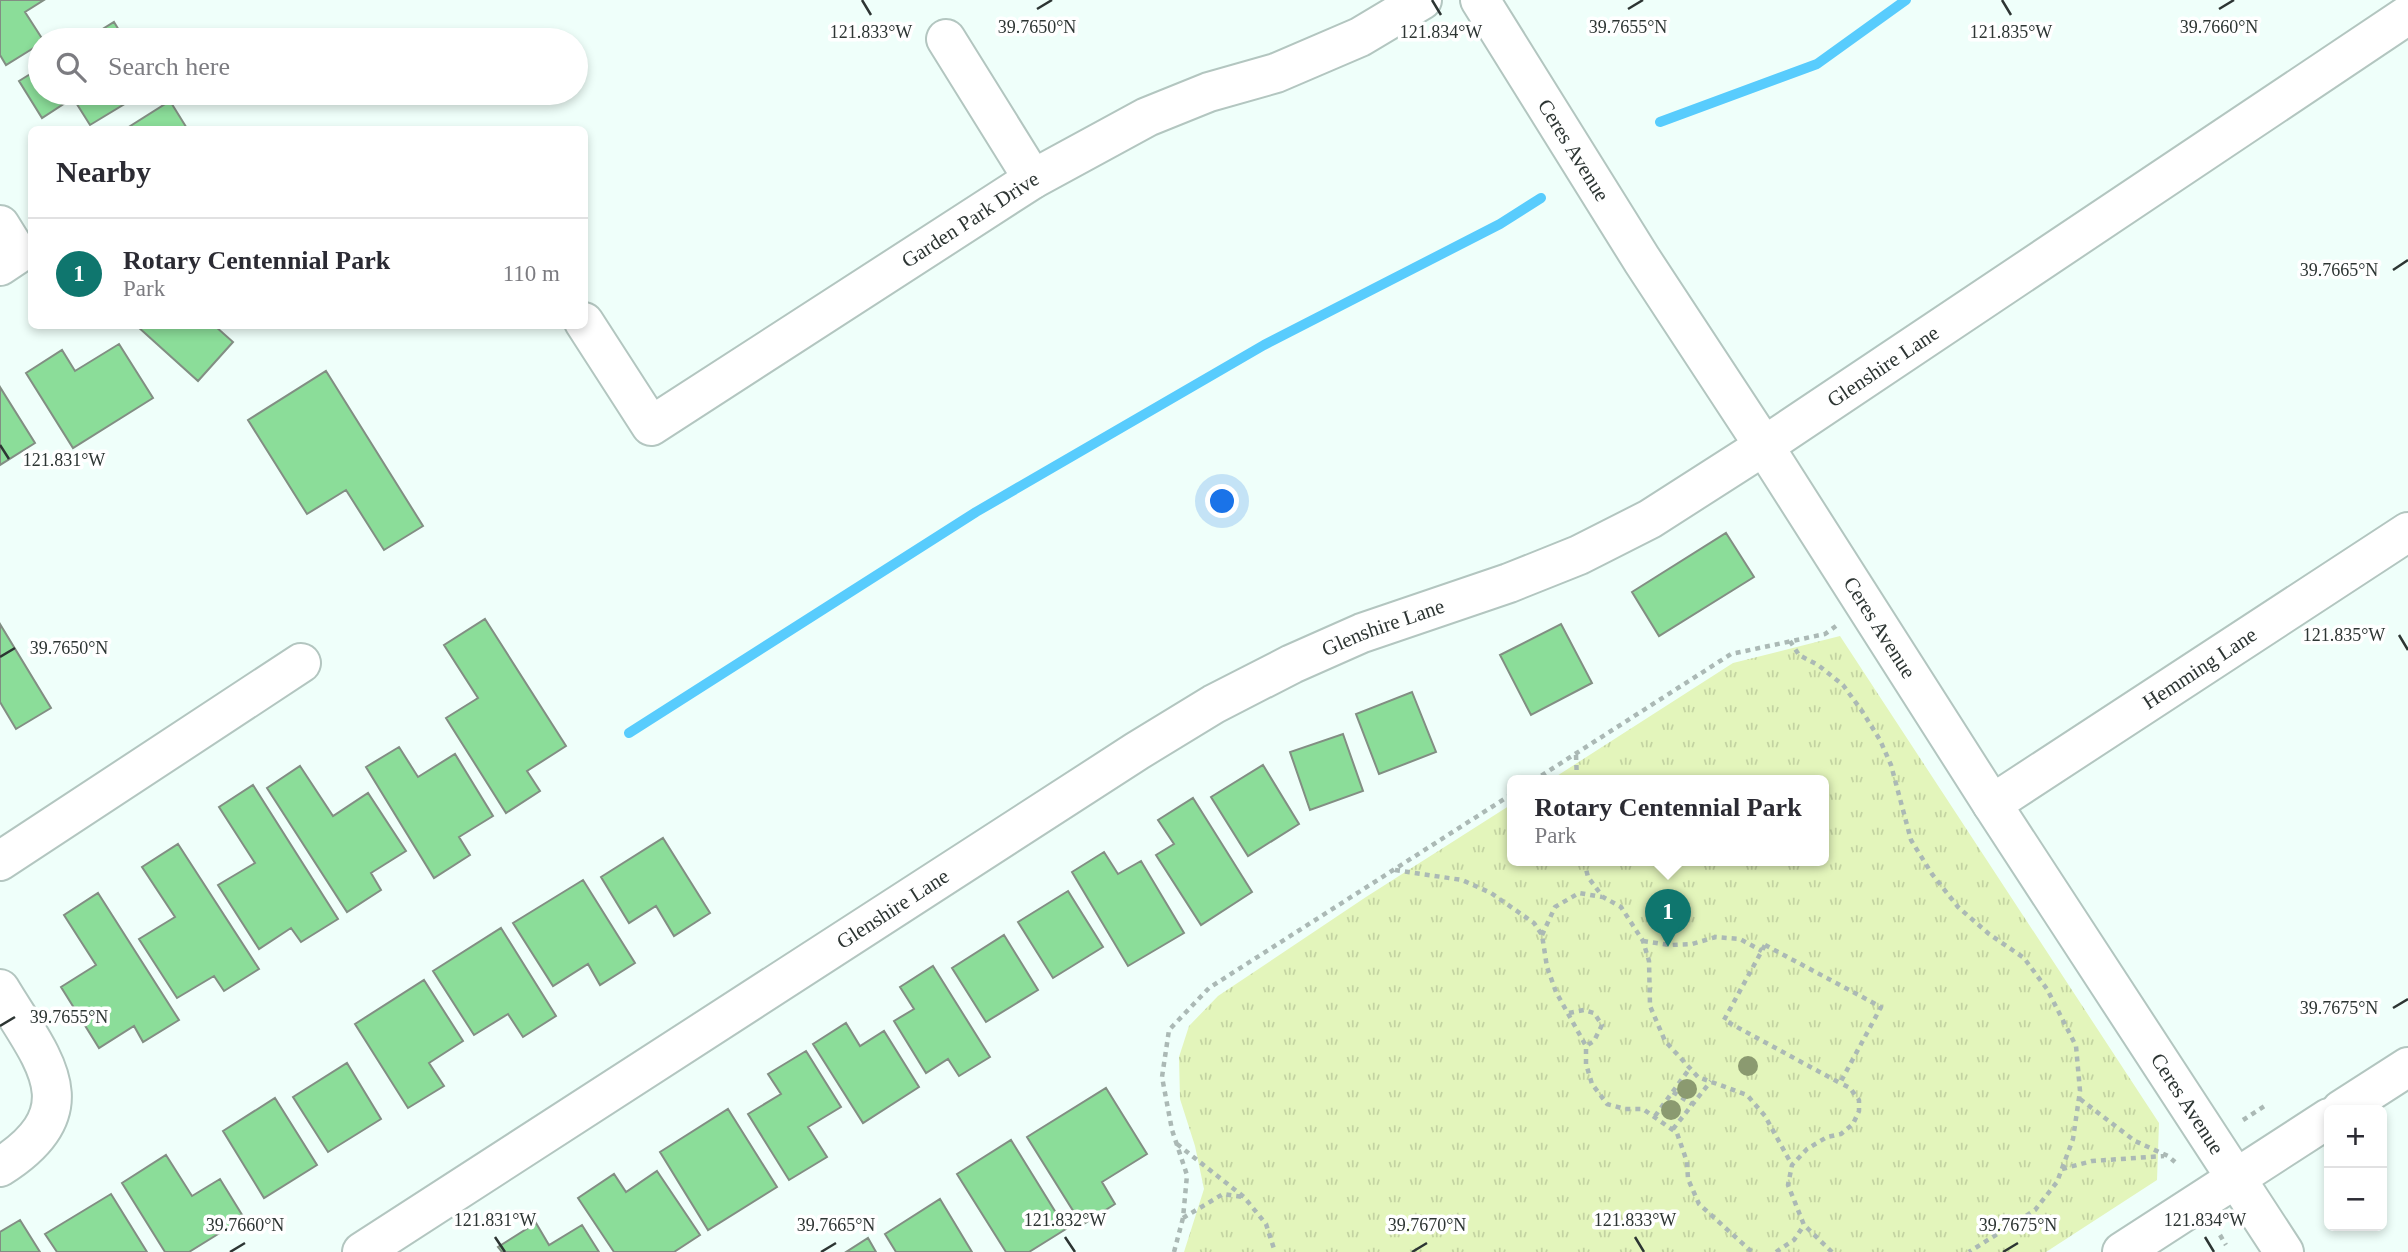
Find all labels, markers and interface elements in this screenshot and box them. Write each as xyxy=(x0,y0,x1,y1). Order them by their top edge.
text: 39.7650°N xyxy=(998,17,1076,37)
text: 39.7655°N xyxy=(1589,17,1667,37)
text: 39.7660°N xyxy=(2180,17,2258,37)
text: 121.833°W xyxy=(830,22,912,42)
text: 121.834°W xyxy=(1400,22,1482,42)
text: 121.835°W xyxy=(1970,22,2052,42)
search box xyxy=(28,28,588,105)
icon: search xyxy=(52,48,90,86)
text: Search here xyxy=(108,52,230,81)
street label: Ceres Avenue xyxy=(1533,95,1614,206)
text: Nearby xyxy=(56,155,151,188)
street label: Garden Park Drive xyxy=(897,166,1043,273)
text: Rotary Centennial Park xyxy=(123,246,390,275)
text: 39.7665°N xyxy=(2300,260,2378,280)
text: 1 xyxy=(73,261,85,286)
text: 110 m xyxy=(503,261,560,286)
text: Park xyxy=(123,276,165,301)
street label: Glenshire Lane xyxy=(1823,321,1943,412)
text: 121.831°W xyxy=(23,450,105,470)
your location xyxy=(1205,484,1239,518)
street label: Ceres Avenue xyxy=(1838,572,1921,683)
street label: Glenshire Lane xyxy=(1318,594,1447,661)
street label: Hemming Lane xyxy=(2138,622,2261,714)
text: 121.835°W xyxy=(2303,625,2385,645)
text: 39.7650°N xyxy=(30,638,108,658)
popup xyxy=(1507,775,1829,866)
text: Rotary Centennial Park xyxy=(1534,793,1802,822)
text: Park xyxy=(1534,823,1577,848)
street label: Glenshire Lane xyxy=(832,864,953,954)
pin: 1 xyxy=(1645,889,1691,947)
text: 39.7675°N xyxy=(2300,998,2378,1018)
text: 39.7655°N xyxy=(30,1007,108,1027)
street label: Ceres Avenue xyxy=(2146,1049,2229,1159)
map controls xyxy=(2324,1105,2387,1231)
button: + xyxy=(2324,1105,2387,1168)
button: − xyxy=(2324,1168,2387,1231)
text: 121.831°W xyxy=(454,1210,536,1230)
text: 121.832°W xyxy=(1024,1210,1106,1230)
text: 121.833°W xyxy=(1594,1210,1676,1230)
text: 121.834°W xyxy=(2164,1210,2246,1230)
text: 39.7660°N xyxy=(206,1215,284,1235)
text: 39.7665°N xyxy=(797,1215,875,1235)
text: 39.7670°N xyxy=(1388,1215,1466,1235)
text: 39.7675°N xyxy=(1979,1215,2057,1235)

